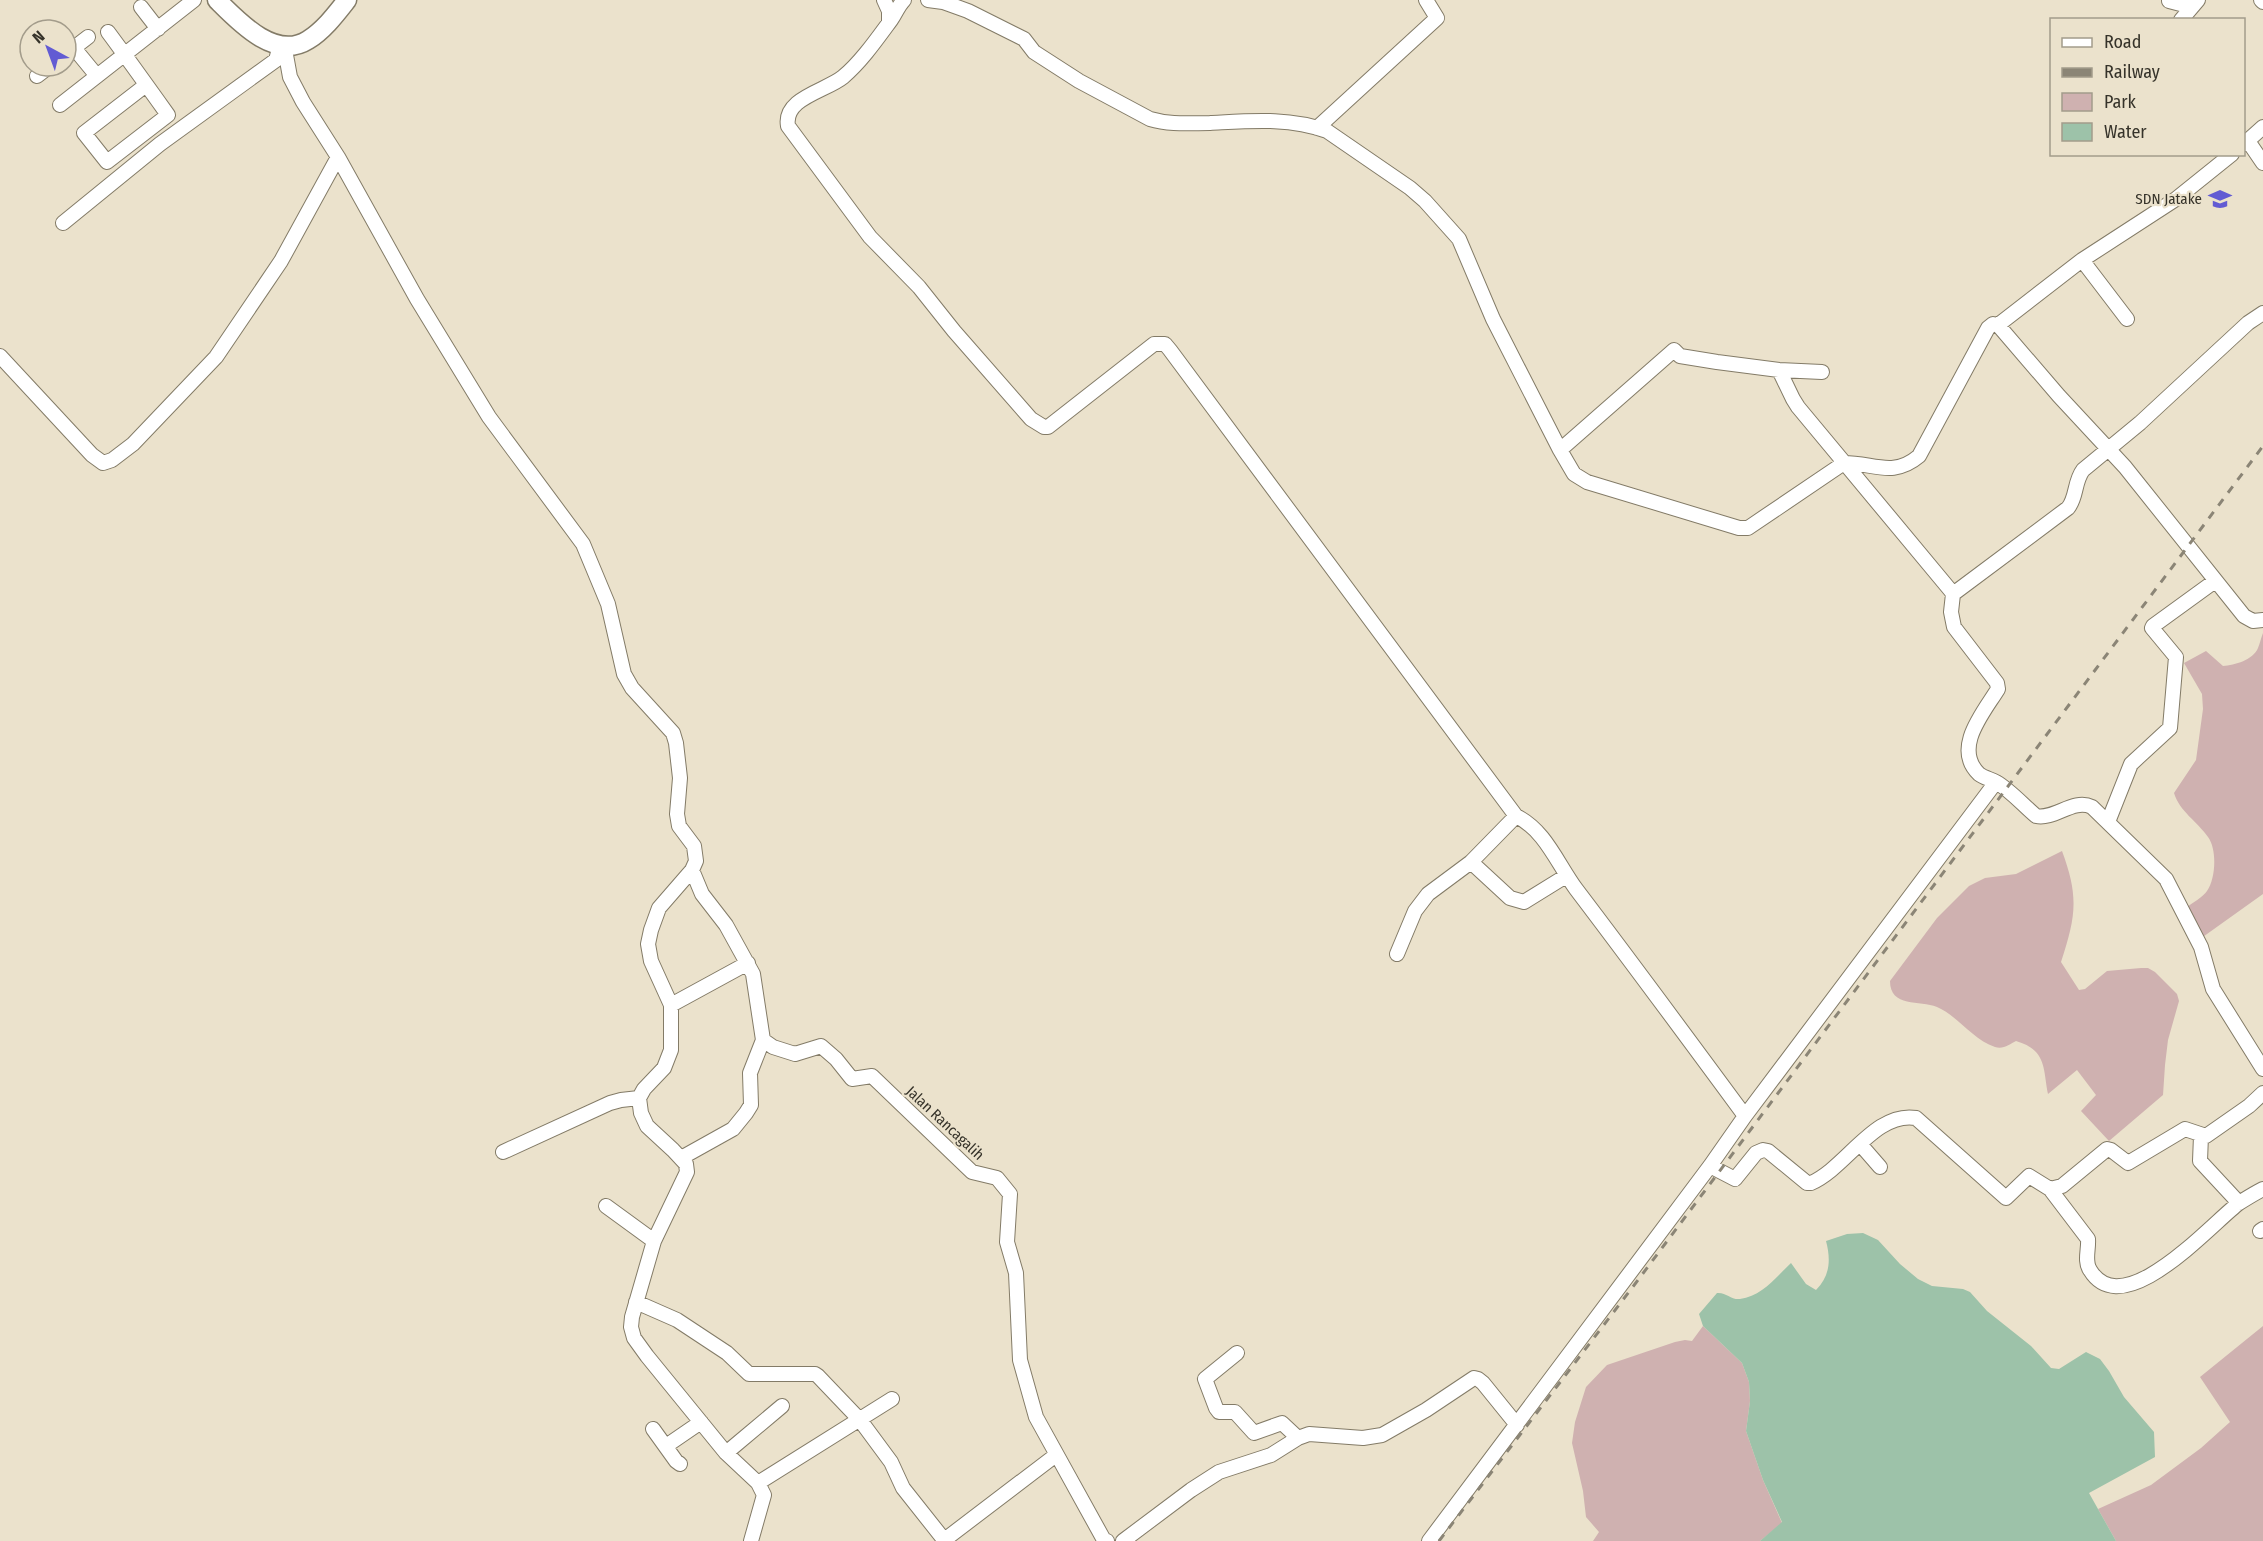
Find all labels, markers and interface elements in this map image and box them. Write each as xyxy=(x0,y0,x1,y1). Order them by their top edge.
north arrow xyxy=(18,18,78,78)
legend xyxy=(2050,18,2245,156)
text: N xyxy=(29,27,48,47)
text: Road xyxy=(2104,31,2141,53)
text: Railway xyxy=(2104,61,2160,83)
text: Park xyxy=(2104,91,2137,113)
text: Water xyxy=(2104,121,2147,143)
school or university icon: SDN Jatake xyxy=(2207,186,2233,212)
place label: SDN Jatake xyxy=(2135,190,2202,208)
street label: Jalan Rancagalih xyxy=(902,1082,988,1164)

